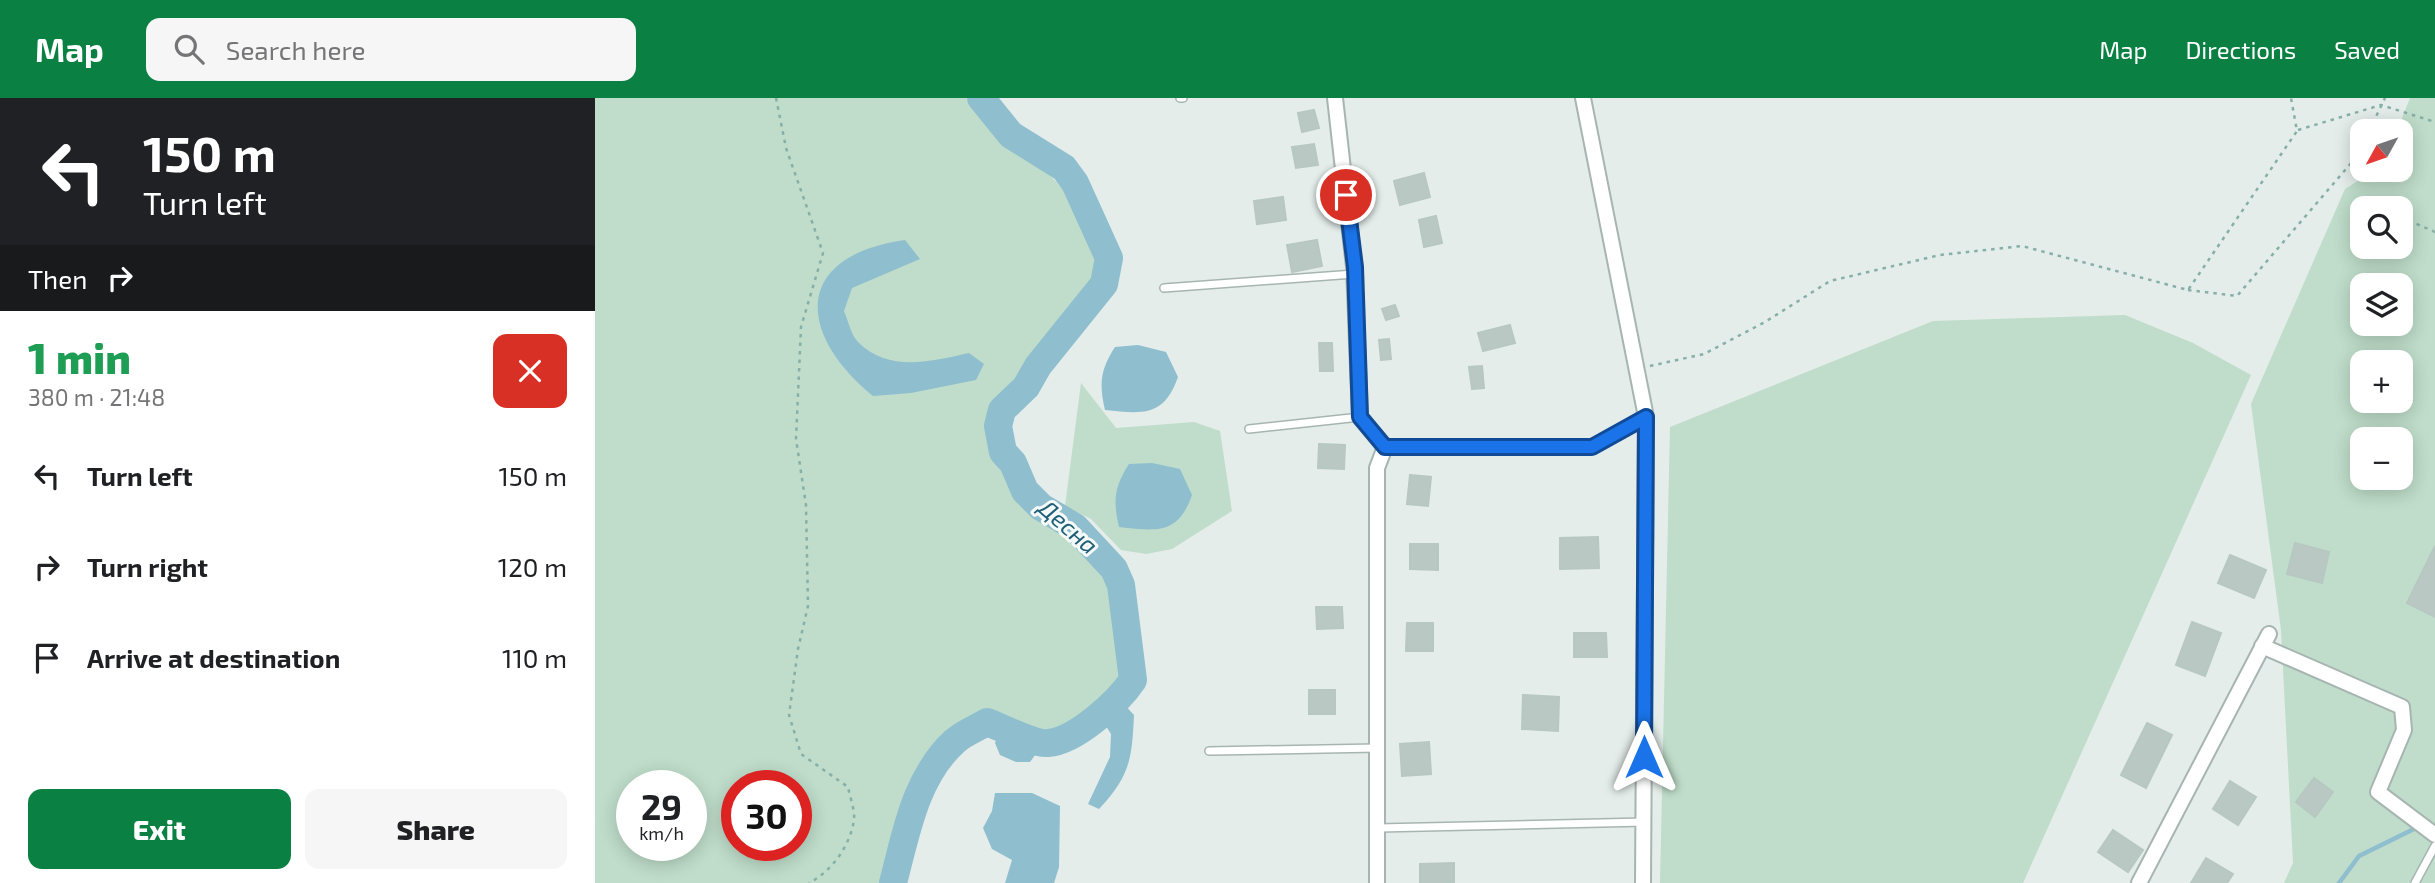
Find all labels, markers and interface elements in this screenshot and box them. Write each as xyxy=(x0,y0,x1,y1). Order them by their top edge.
search box xyxy=(146,18,636,81)
text: Map xyxy=(35,29,104,69)
icon: search xyxy=(170,30,208,68)
text: Search here xyxy=(226,34,365,65)
text: Map xyxy=(2099,35,2147,64)
text: Directions xyxy=(2185,35,2296,64)
text: Saved xyxy=(2334,35,2400,64)
north arrow xyxy=(2350,119,2413,182)
map controls xyxy=(2350,119,2413,490)
text: 150 m xyxy=(143,123,276,182)
icon: left xyxy=(28,126,119,217)
pin xyxy=(1316,165,1376,225)
icon: arrive xyxy=(1327,176,1365,214)
text: Turn left xyxy=(143,183,267,221)
button: search xyxy=(2350,196,2413,259)
icon: right xyxy=(101,259,139,297)
text: Then xyxy=(28,263,87,294)
button: layers xyxy=(2350,273,2413,336)
text: 1 min xyxy=(28,332,131,382)
button: close xyxy=(493,334,567,408)
button: + xyxy=(2350,350,2413,413)
text: 380 m · 21:48 xyxy=(28,383,165,411)
button: − xyxy=(2350,427,2413,490)
icon: left xyxy=(28,457,66,495)
text: Turn left xyxy=(87,460,193,491)
text: 150 m xyxy=(498,460,567,491)
water label: Десна xyxy=(1033,492,1104,559)
icon: right xyxy=(28,548,66,586)
text: Turn right xyxy=(87,551,208,582)
text: 120 m xyxy=(498,551,567,582)
icon: arrive xyxy=(28,639,66,677)
text: Arrive at destination xyxy=(87,642,340,673)
text: 110 m xyxy=(502,642,567,673)
position arrow xyxy=(1607,720,1681,794)
speed limit sign: 30 xyxy=(721,770,812,861)
text: 29 xyxy=(641,785,682,827)
button: Exit xyxy=(28,789,291,869)
button: Share xyxy=(305,789,567,869)
text: km/h xyxy=(639,822,684,844)

